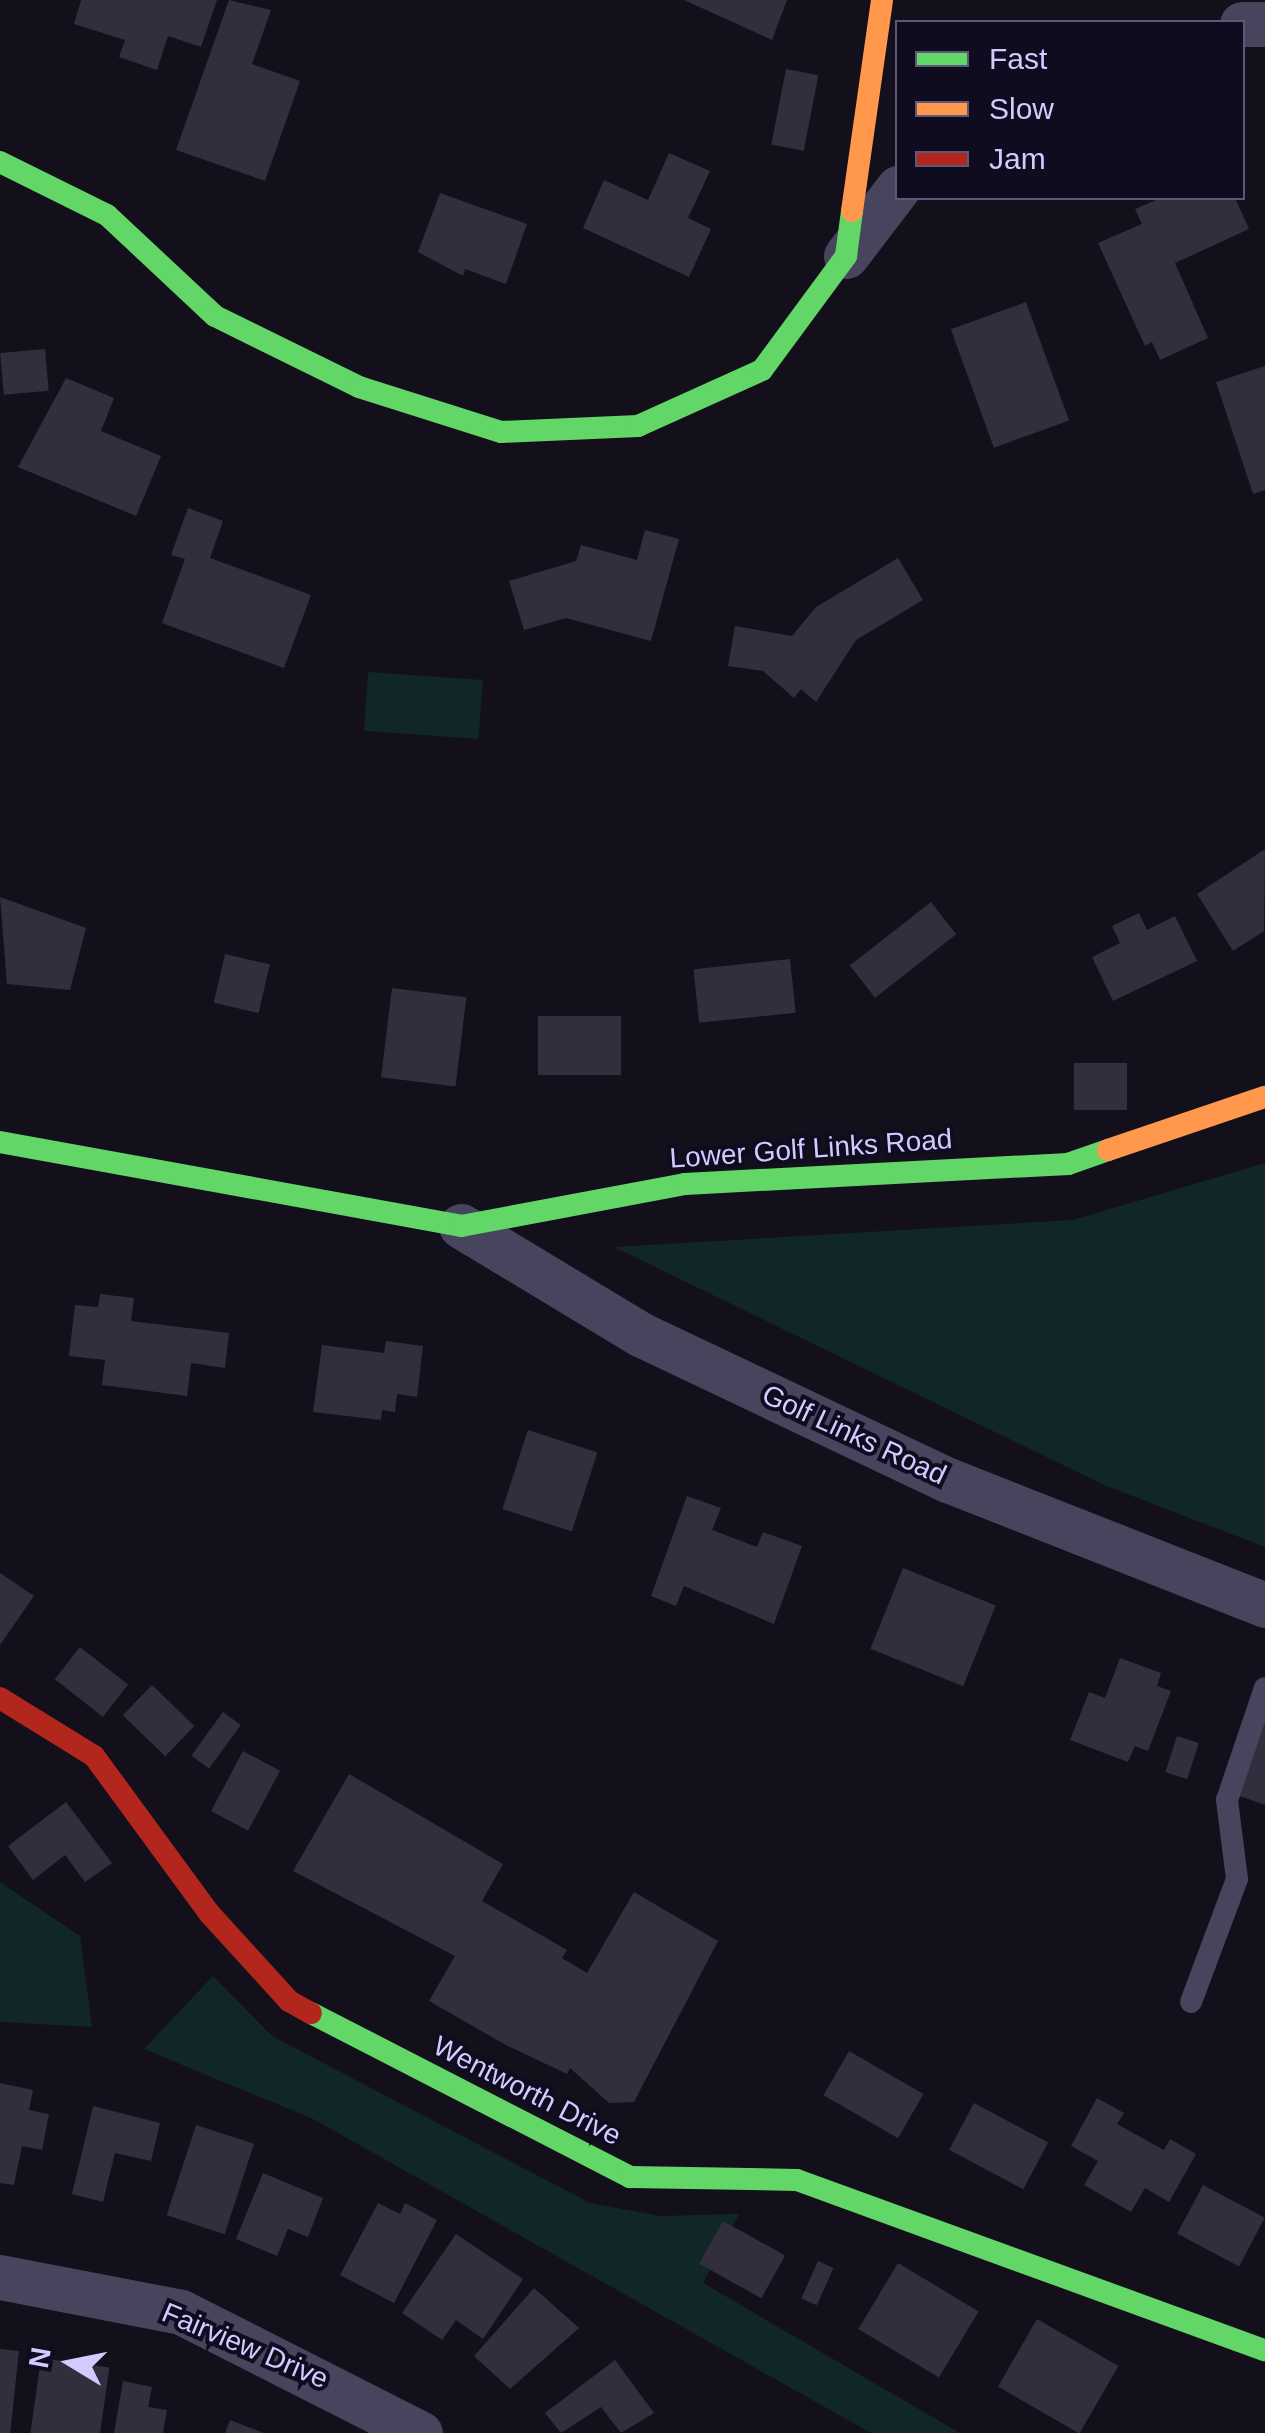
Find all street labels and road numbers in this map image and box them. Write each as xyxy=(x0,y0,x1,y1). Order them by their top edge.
street label: Lower Golf Links Road xyxy=(669,1122,953,1176)
street label: Golf Links Road xyxy=(757,1378,951,1492)
street label: Wentworth Drive xyxy=(427,2029,627,2153)
street label: Fairview Drive xyxy=(157,2296,333,2396)

